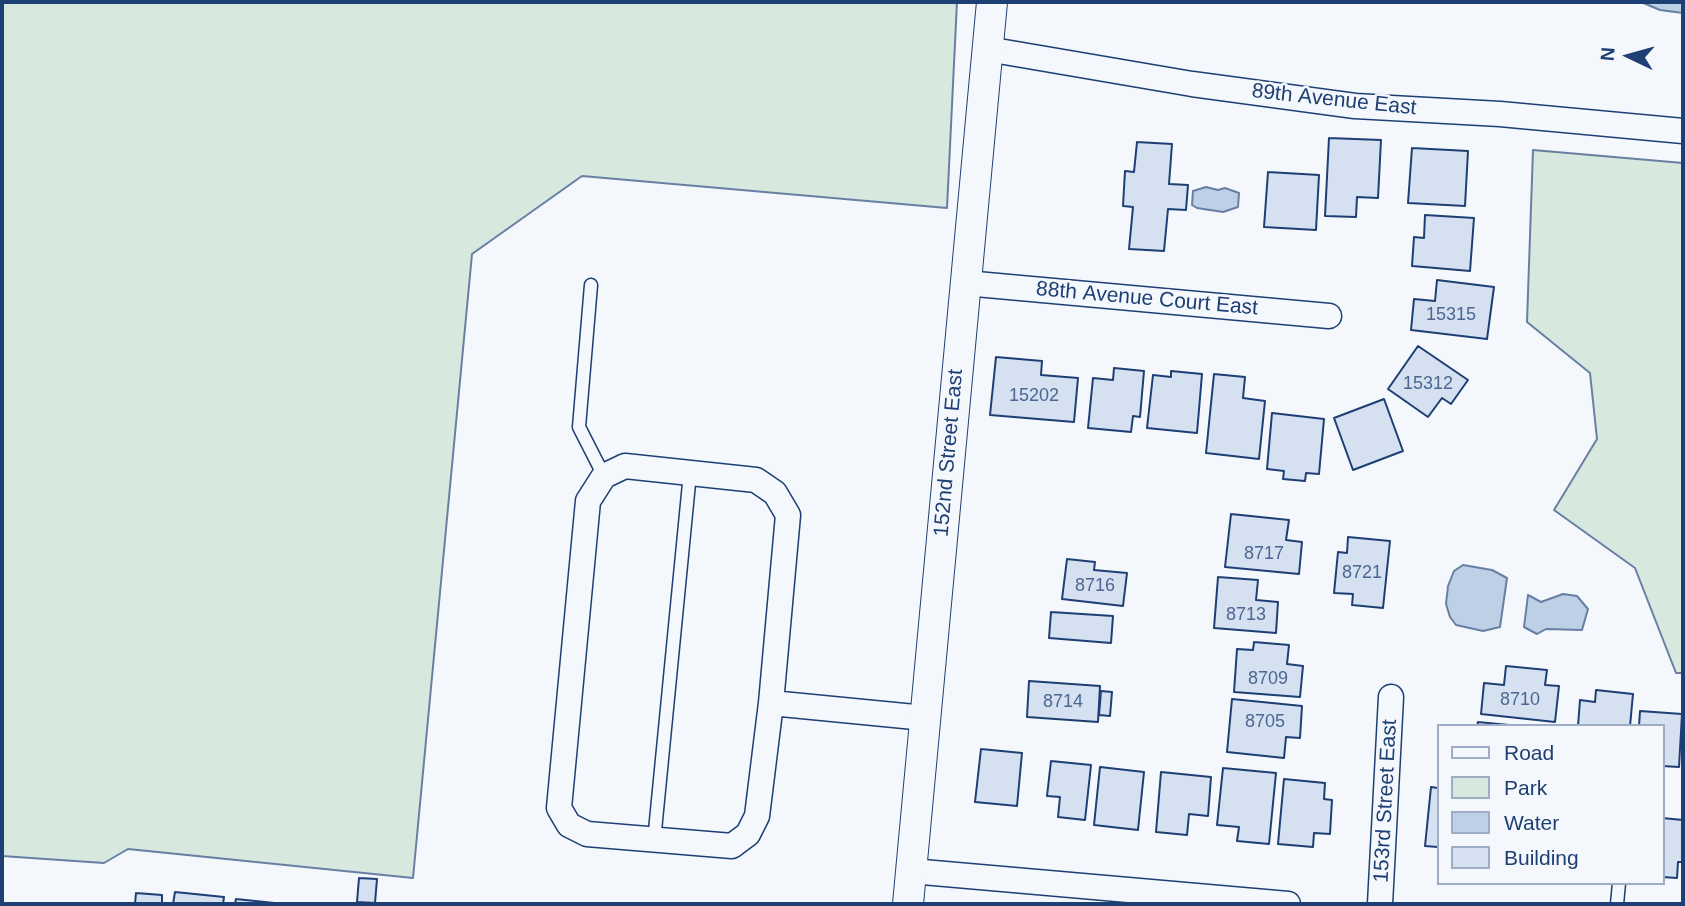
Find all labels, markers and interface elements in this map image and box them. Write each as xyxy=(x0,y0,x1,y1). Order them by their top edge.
north arrow xyxy=(1594,21,1664,91)
text: N xyxy=(1597,46,1619,62)
street label: 89th Avenue East xyxy=(1250,79,1418,121)
street label: 88th Avenue Court East xyxy=(1035,277,1259,321)
house number: 15315 xyxy=(1426,304,1476,326)
street label: 152nd Street East xyxy=(929,368,969,538)
house number: 15312 xyxy=(1403,373,1453,395)
house number: 15202 xyxy=(1009,385,1059,407)
house number: 8717 xyxy=(1244,543,1284,565)
house number: 8721 xyxy=(1342,562,1382,584)
house number: 8716 xyxy=(1075,575,1115,597)
house number: 8713 xyxy=(1226,604,1266,626)
house number: 8709 xyxy=(1248,668,1288,690)
house number: 8710 xyxy=(1500,689,1540,711)
house number: 8714 xyxy=(1043,691,1083,713)
house number: 8705 xyxy=(1245,711,1285,733)
street label: 153rd Street East xyxy=(1369,719,1403,883)
legend xyxy=(1436,724,1664,885)
text: Road xyxy=(1504,741,1554,764)
text: Park xyxy=(1504,776,1547,799)
text: Water xyxy=(1504,811,1559,834)
text: Building xyxy=(1504,846,1579,869)

